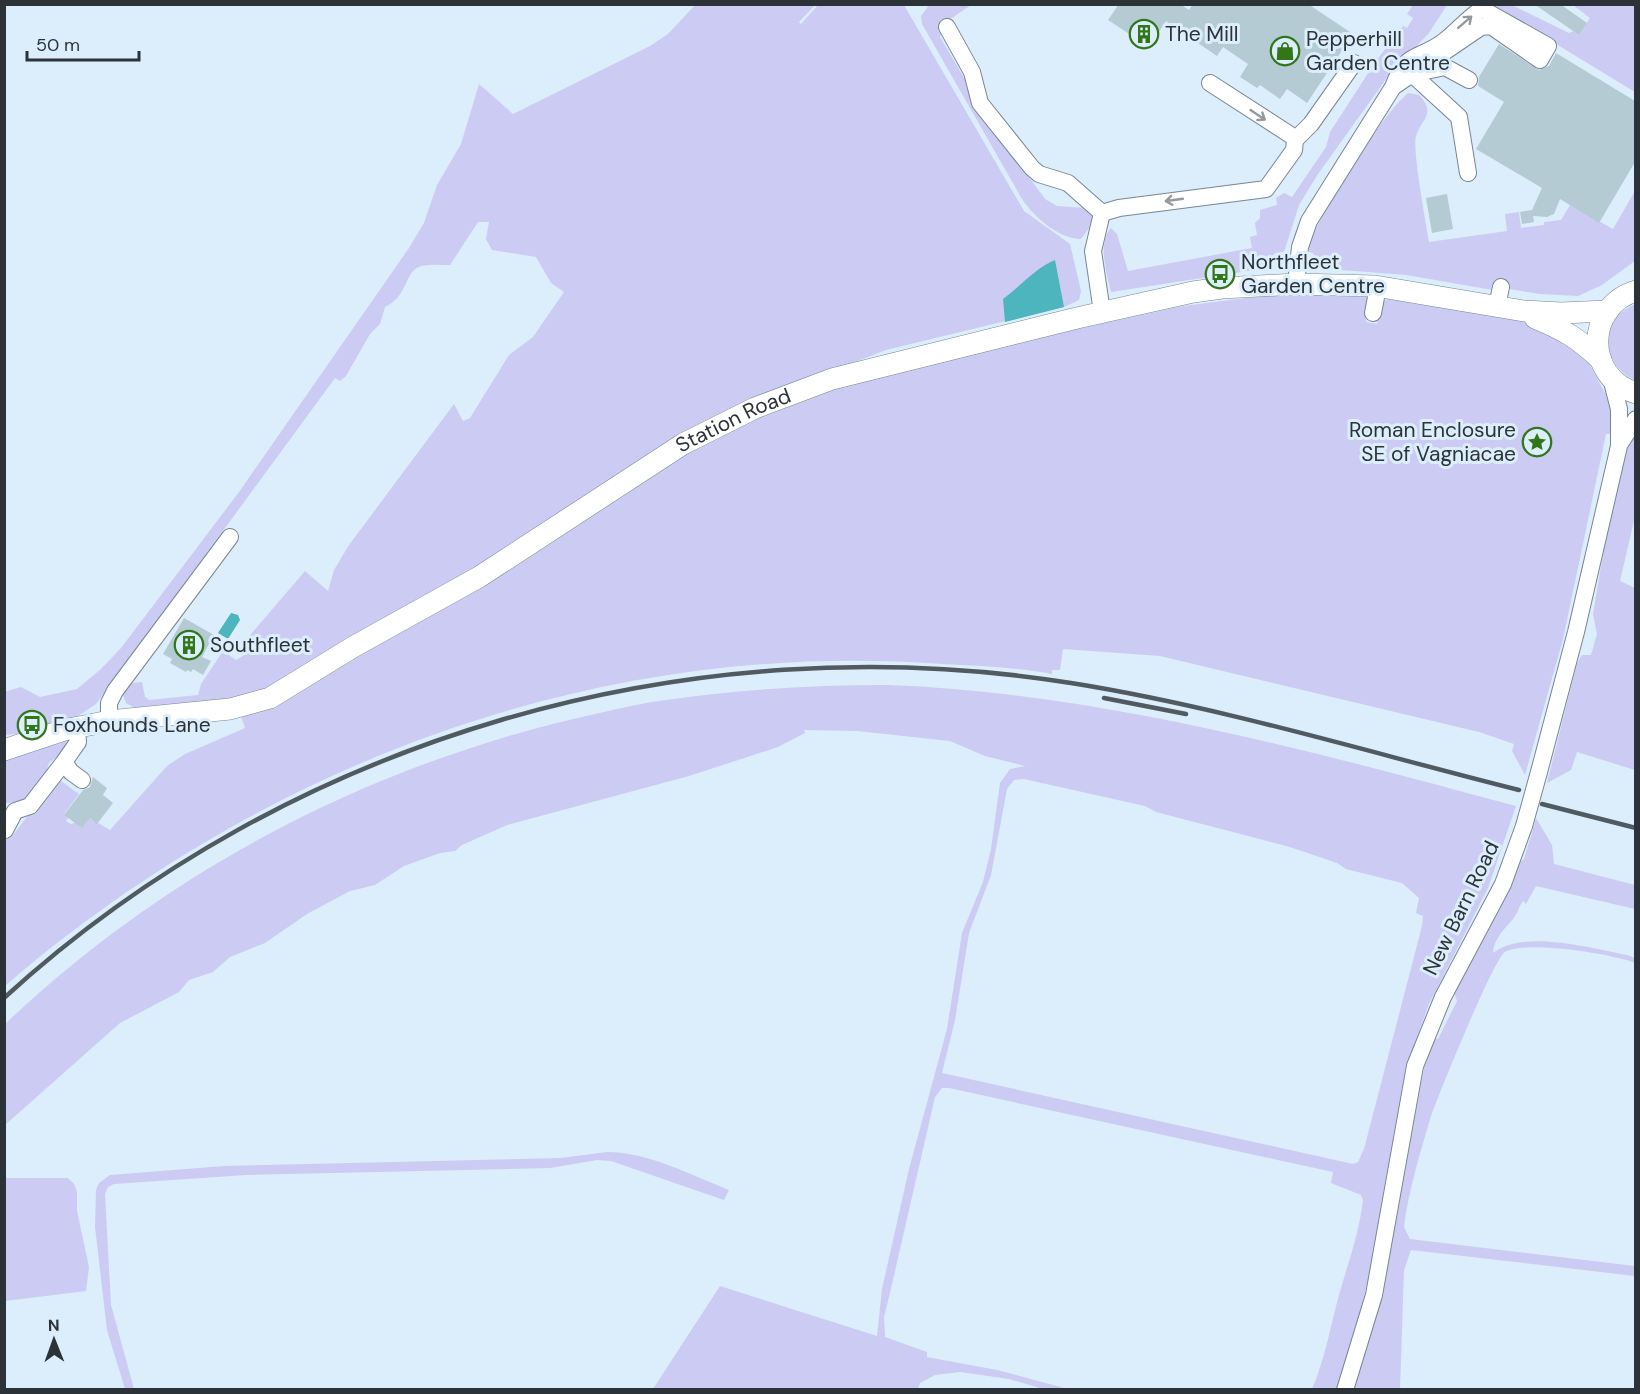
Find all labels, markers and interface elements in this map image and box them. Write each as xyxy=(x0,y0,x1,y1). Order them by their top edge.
one-way arrow xyxy=(1457,15,1472,29)
building icon: The Mill xyxy=(1128,18,1160,50)
place label: The Mill xyxy=(1165,20,1238,48)
scale bar xyxy=(27,24,140,62)
place label: Pepperhill Garden Centre xyxy=(1306,25,1450,77)
text: 50 m xyxy=(36,33,80,57)
shop icon: Pepperhill Garden Centre xyxy=(1269,35,1301,67)
one-way arrow xyxy=(1250,109,1266,121)
one-way arrow xyxy=(1165,195,1185,206)
place label: Northfleet Garden Centre xyxy=(1241,248,1385,300)
bus stop icon: Northfleet Garden Centre xyxy=(1204,258,1236,290)
street label: Station Road xyxy=(670,382,795,459)
place label: Roman Enclosure SE of Vagniacae xyxy=(1349,416,1516,468)
place icon: Roman Enclosure SE of Vagniacae xyxy=(1521,426,1553,458)
building icon: Southfleet xyxy=(173,629,205,661)
place label: Southfleet xyxy=(210,631,311,659)
bus stop icon: Foxhounds Lane xyxy=(16,709,48,741)
place label: Foxhounds Lane xyxy=(53,711,211,739)
street label: New Barn Road xyxy=(1416,836,1506,980)
north arrow xyxy=(24,1310,84,1370)
text: N xyxy=(48,1315,60,1336)

